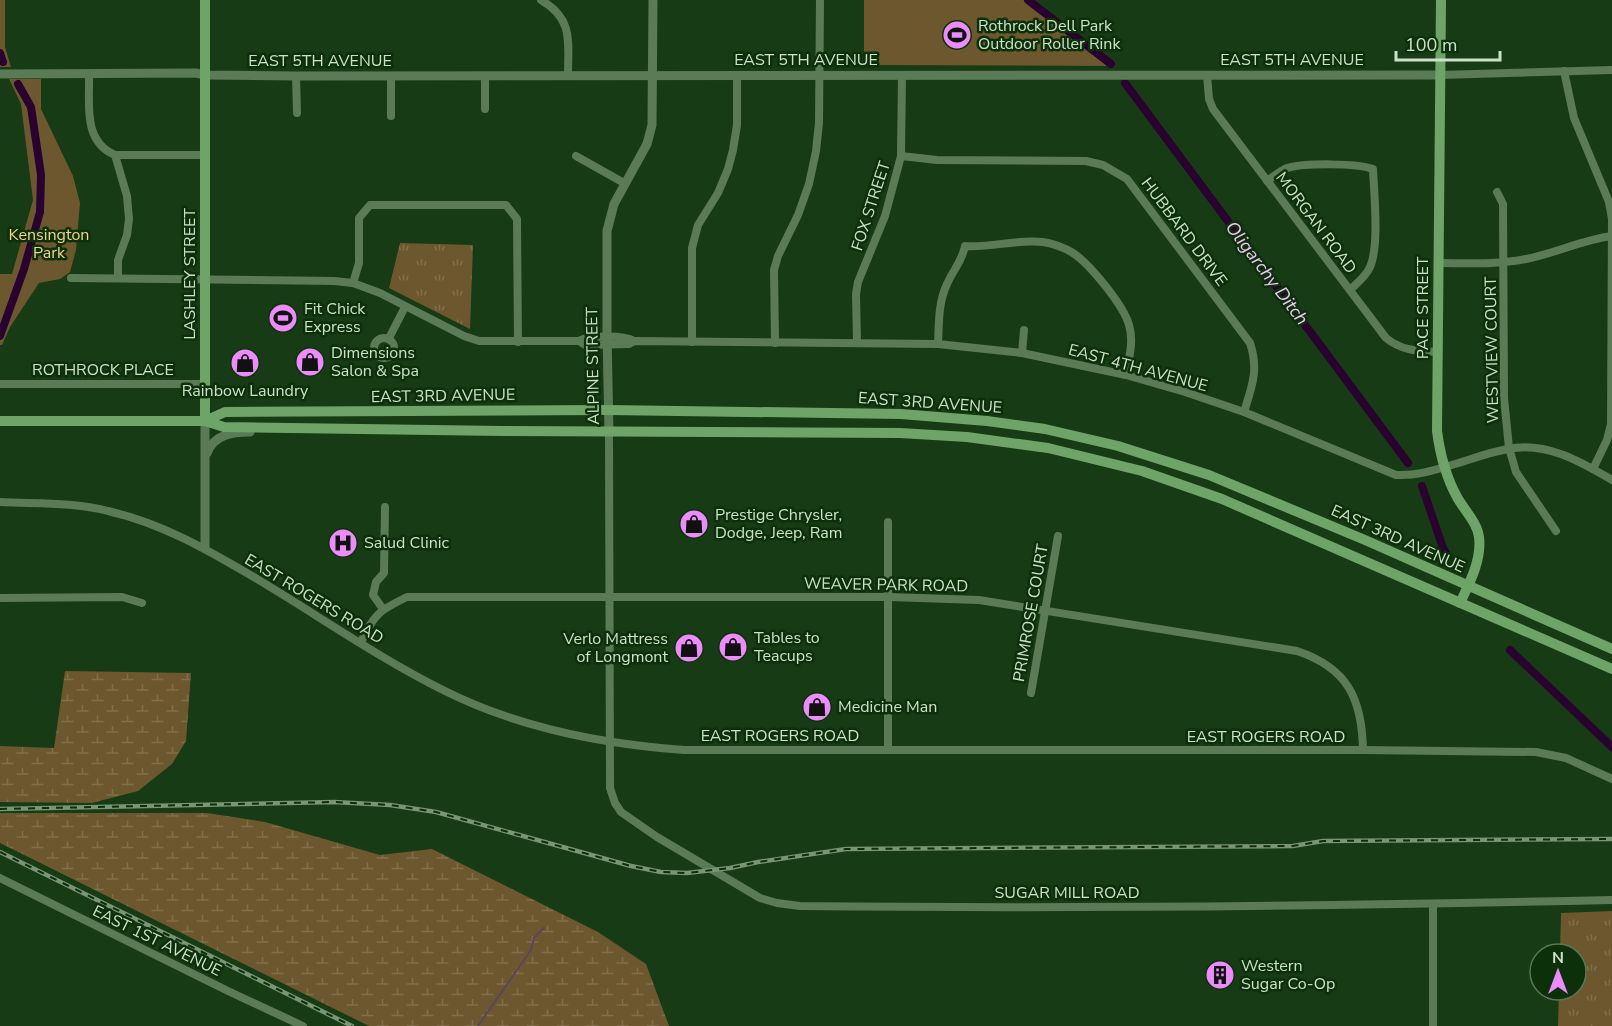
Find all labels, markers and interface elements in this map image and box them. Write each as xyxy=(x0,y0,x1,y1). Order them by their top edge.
place label: Rothrock Dell Park Outdoor Roller Rink xyxy=(978,15,1121,55)
sports icon: Rothrock Dell Park Outdoor Roller Rink xyxy=(941,19,973,51)
scale bar xyxy=(1396,24,1500,62)
text: 100 m xyxy=(1405,33,1457,57)
street label: EAST 5TH AVENUE xyxy=(734,49,878,71)
street label: EAST 5TH AVENUE xyxy=(1220,49,1364,71)
street label: EAST 5TH AVENUE xyxy=(248,50,392,72)
street label: FOX STREET xyxy=(846,158,896,254)
street label: MORGAN ROAD xyxy=(1270,168,1362,278)
street label: HUBBARD DRIVE xyxy=(1136,173,1232,291)
street label: LASHLEY STREET xyxy=(179,208,201,340)
water label: Oligarchy Ditch xyxy=(1220,216,1314,330)
park label: Kensington Park xyxy=(9,224,89,264)
street label: PACE STREET xyxy=(1412,256,1434,359)
street label: WESTVIEW COURT xyxy=(1480,276,1504,424)
place label: Fit Chick Express xyxy=(304,298,366,338)
sports icon: Fit Chick Express xyxy=(267,302,299,334)
street label: ALPINE STREET xyxy=(581,307,605,425)
street label: EAST 4TH AVENUE xyxy=(1066,339,1210,397)
place label: Dimensions Salon & Spa xyxy=(331,342,419,382)
shop icon: Dimensions Salon & Spa xyxy=(294,346,326,378)
shop icon: Rainbow Laundry xyxy=(229,347,261,379)
street label: ROTHROCK PLACE xyxy=(32,359,174,381)
place label: Rainbow Laundry xyxy=(182,380,309,402)
street label: EAST 3RD AVENUE xyxy=(371,384,515,408)
street label: EAST 3RD AVENUE xyxy=(857,387,1003,419)
street label: EAST 3RD AVENUE xyxy=(1328,500,1468,578)
place label: Prestige Chrysler, Dodge, Jeep, Ram xyxy=(715,504,843,544)
shop icon: Prestige Chrysler, Dodge, Jeep, Ram xyxy=(678,508,710,540)
hospital icon: Salud Clinic xyxy=(327,527,359,559)
place label: Salud Clinic xyxy=(364,532,449,554)
street label: PRIMROSE COURT xyxy=(1008,542,1054,683)
street label: EAST ROGERS ROAD xyxy=(240,549,388,649)
street label: WEAVER PARK ROAD xyxy=(804,573,968,597)
place label: Tables to Teacups xyxy=(754,627,820,667)
place label: Verlo Mattress of Longmont xyxy=(562,628,668,668)
shop icon: Tables to Teacups xyxy=(717,631,749,663)
shop icon: Verlo Mattress of Longmont xyxy=(673,632,705,664)
shop icon: Medicine Man xyxy=(801,691,833,723)
place label: Medicine Man xyxy=(838,696,937,718)
street label: EAST ROGERS ROAD xyxy=(701,725,859,747)
street label: EAST ROGERS ROAD xyxy=(1187,726,1345,748)
street label: SUGAR MILL ROAD xyxy=(994,882,1140,904)
street label: EAST 1ST AVENUE xyxy=(89,900,225,982)
north arrow xyxy=(1528,942,1588,1002)
text: N xyxy=(1552,947,1564,969)
place label: Western Sugar Co-Op xyxy=(1241,955,1335,995)
building icon: Western Sugar Co-Op xyxy=(1204,959,1236,991)

